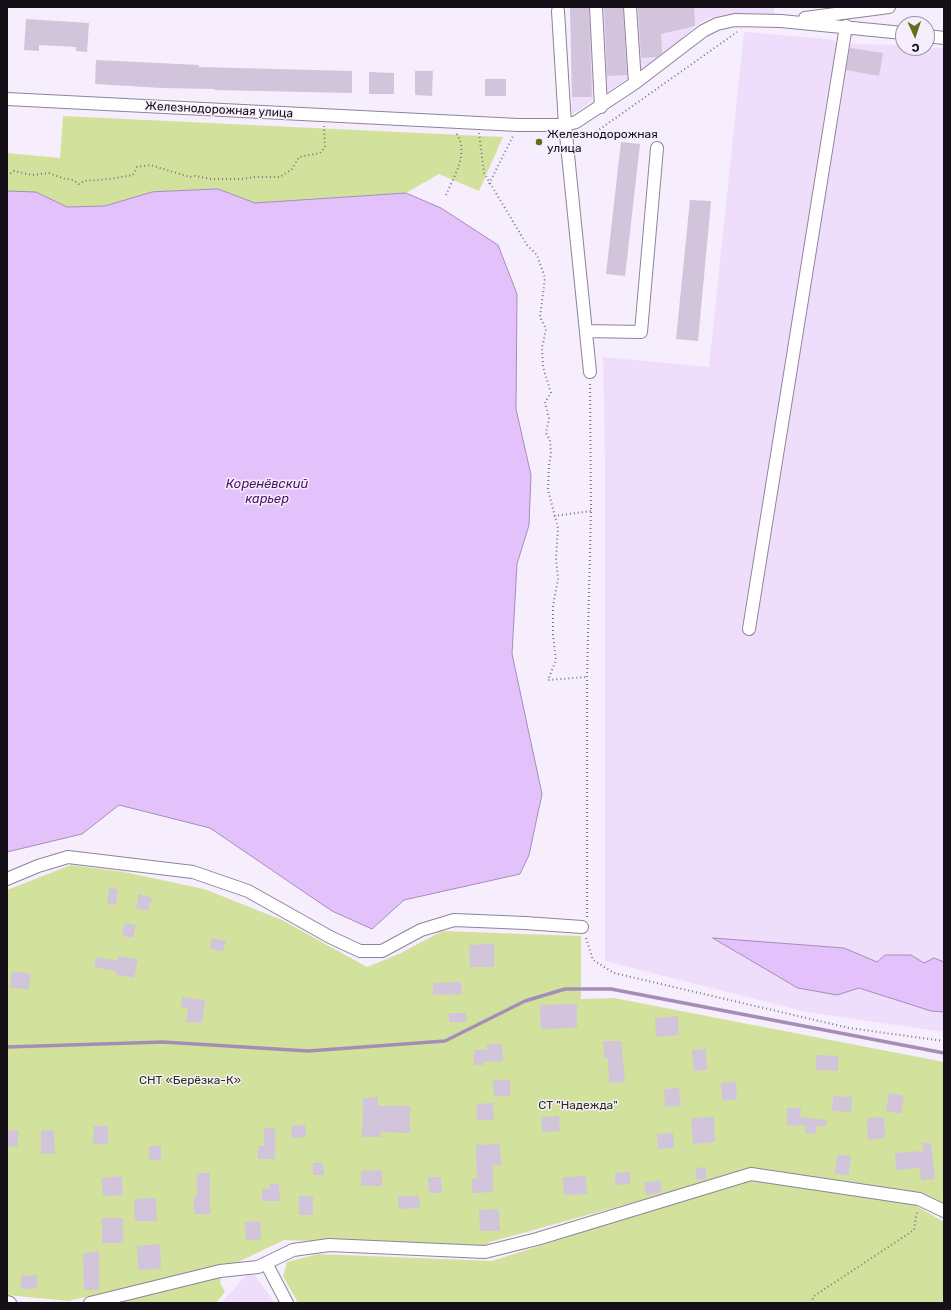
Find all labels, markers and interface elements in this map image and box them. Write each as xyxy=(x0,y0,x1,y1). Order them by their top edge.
north arrow xyxy=(895,16,935,56)
text: С xyxy=(911,41,920,54)
street label: Железнодорожная улица xyxy=(145,99,293,121)
place label: Железнодорожная улица xyxy=(547,128,658,156)
marker: Железнодорожная улица xyxy=(534,137,544,147)
water label: Коренёвский карьер xyxy=(226,476,308,507)
park label: СНТ «Берёзка-К» xyxy=(139,1074,241,1088)
park label: СТ "Надежда" xyxy=(538,1099,618,1113)

